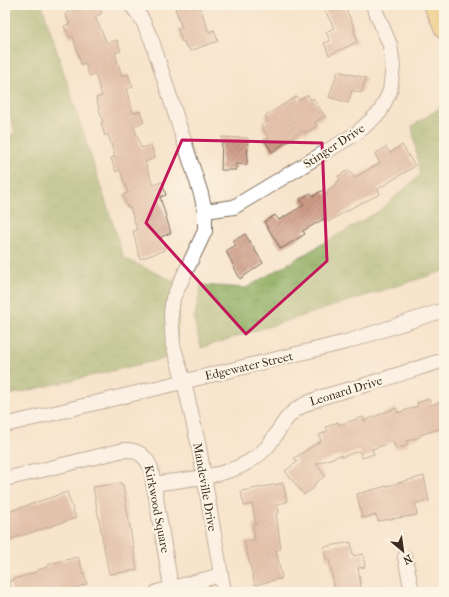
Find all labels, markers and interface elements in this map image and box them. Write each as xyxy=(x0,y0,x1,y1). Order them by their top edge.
street label: Stinger Drive xyxy=(301,121,367,171)
street label: Edgewater Street xyxy=(204,349,295,383)
street label: Leonard Drive xyxy=(308,373,384,409)
street label: Mandeville Drive xyxy=(190,442,220,532)
street label: Kirkwood Square xyxy=(142,464,172,554)
north arrow xyxy=(383,531,423,571)
text: N xyxy=(400,552,414,567)

